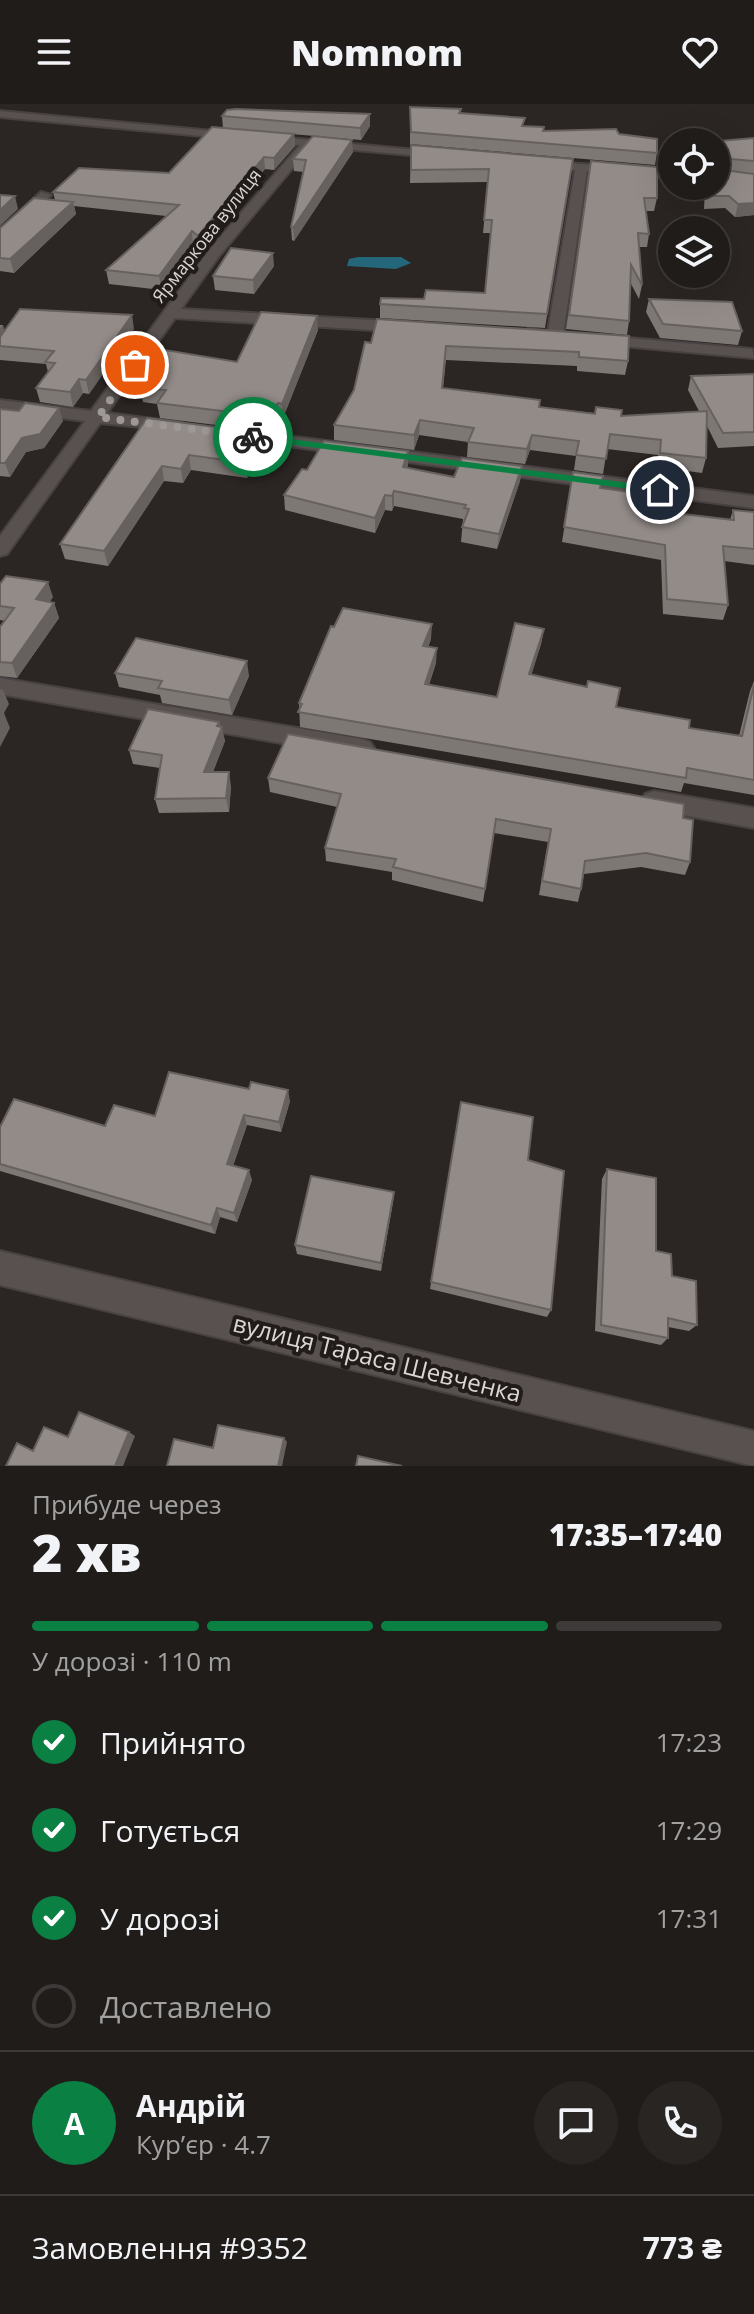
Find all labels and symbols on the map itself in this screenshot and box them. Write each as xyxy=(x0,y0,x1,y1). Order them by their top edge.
street label: Ярмаркова вулиця xyxy=(146,163,266,307)
pin xyxy=(101,331,169,399)
courier xyxy=(213,397,293,477)
pin xyxy=(626,456,694,524)
street label: вулиця Тараса Шевченка xyxy=(230,1306,525,1409)

